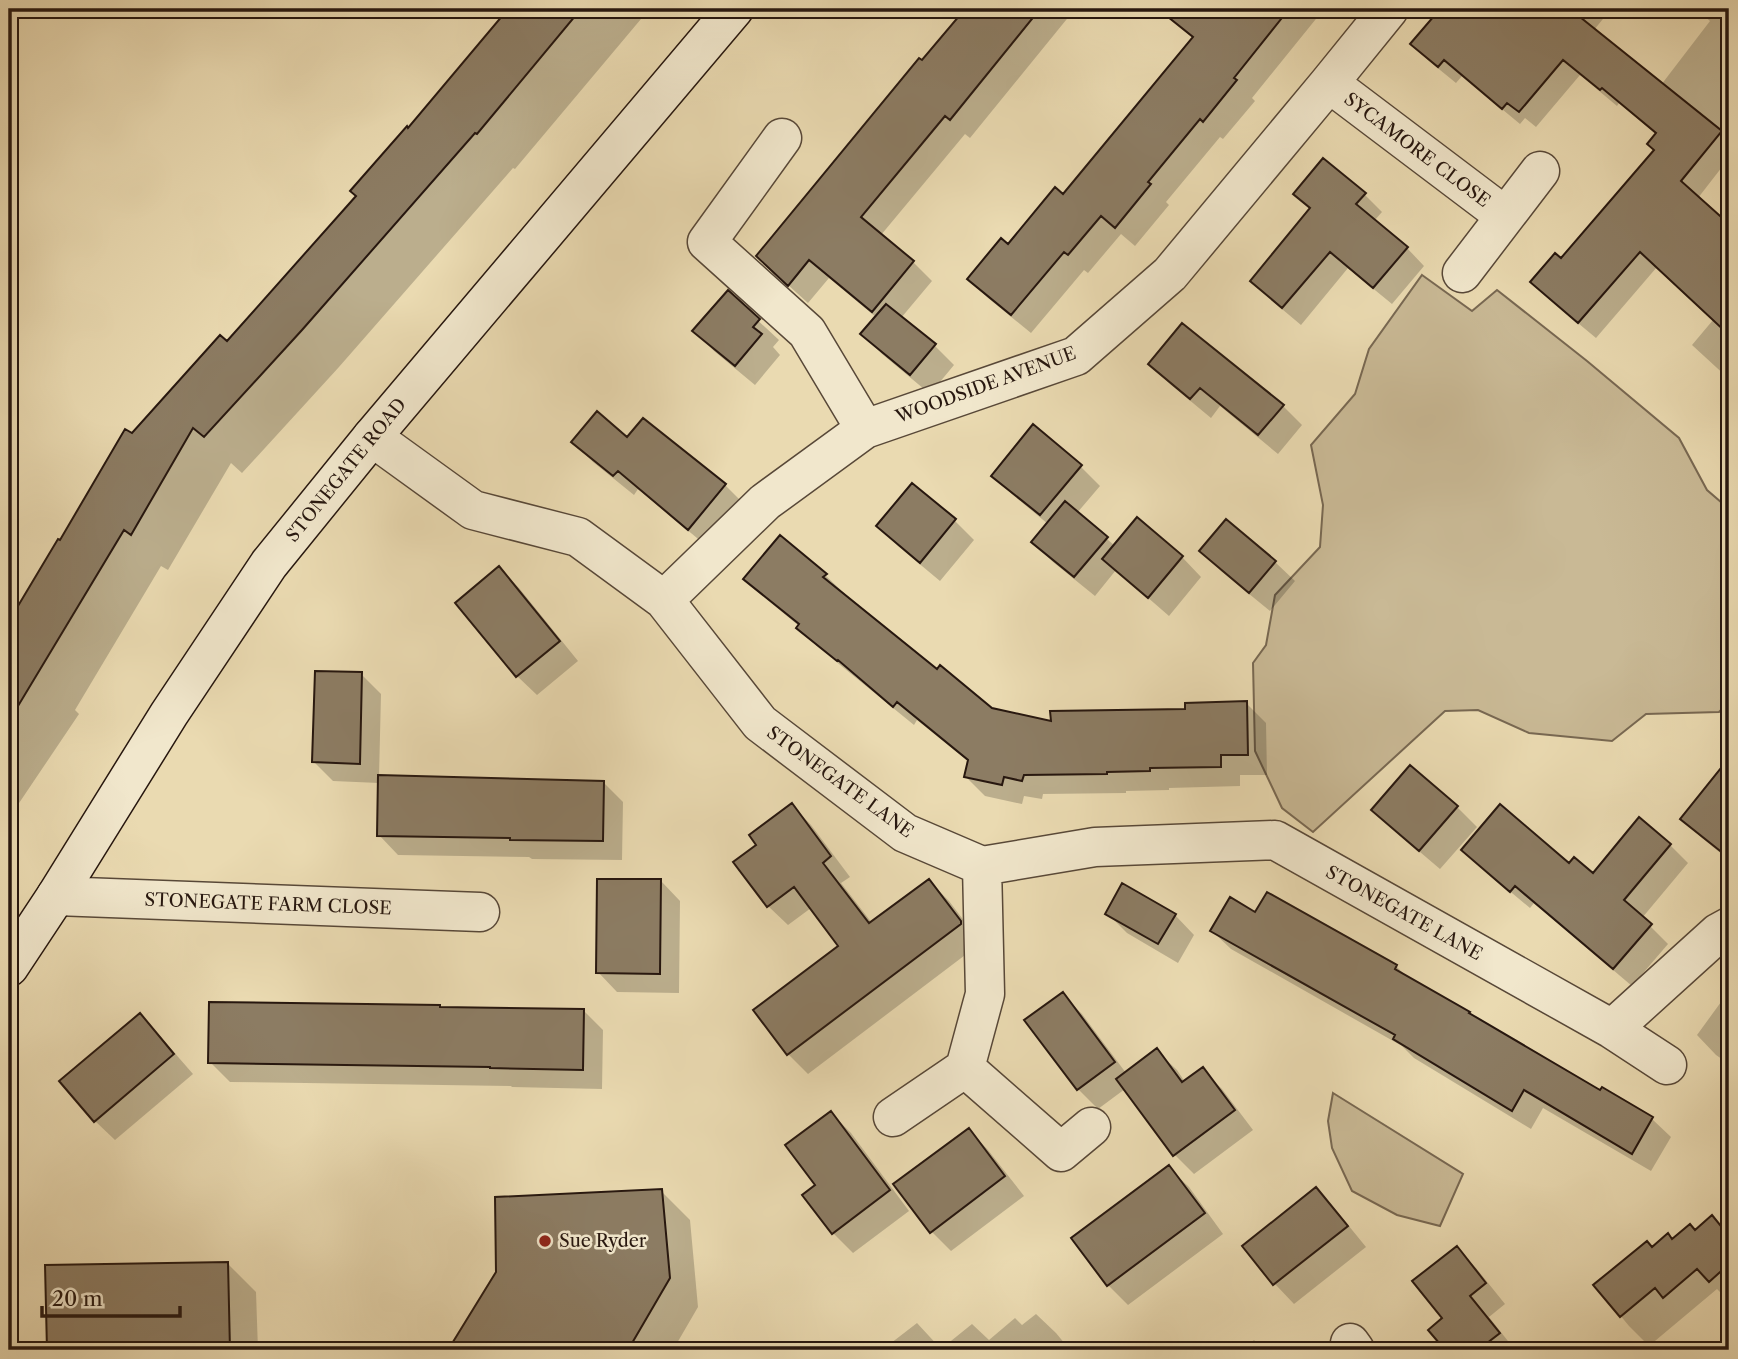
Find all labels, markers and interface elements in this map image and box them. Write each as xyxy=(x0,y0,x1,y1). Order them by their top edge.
street label: SYCAMORE CLOSE xyxy=(1340,88,1494,212)
street label: WOODSIDE AVENUE xyxy=(892,342,1079,428)
street label: STONEGATE ROAD xyxy=(281,394,411,546)
street label: STONEGATE LANE xyxy=(762,721,918,843)
street label: STONEGATE LANE xyxy=(1322,861,1486,965)
street label: STONEGATE FARM CLOSE xyxy=(144,889,392,919)
place label: Sue Ryder xyxy=(559,1230,647,1252)
marker: Sue Ryder xyxy=(537,1233,553,1249)
scale bar xyxy=(42,1275,180,1319)
text: 20 m xyxy=(52,1286,103,1311)

